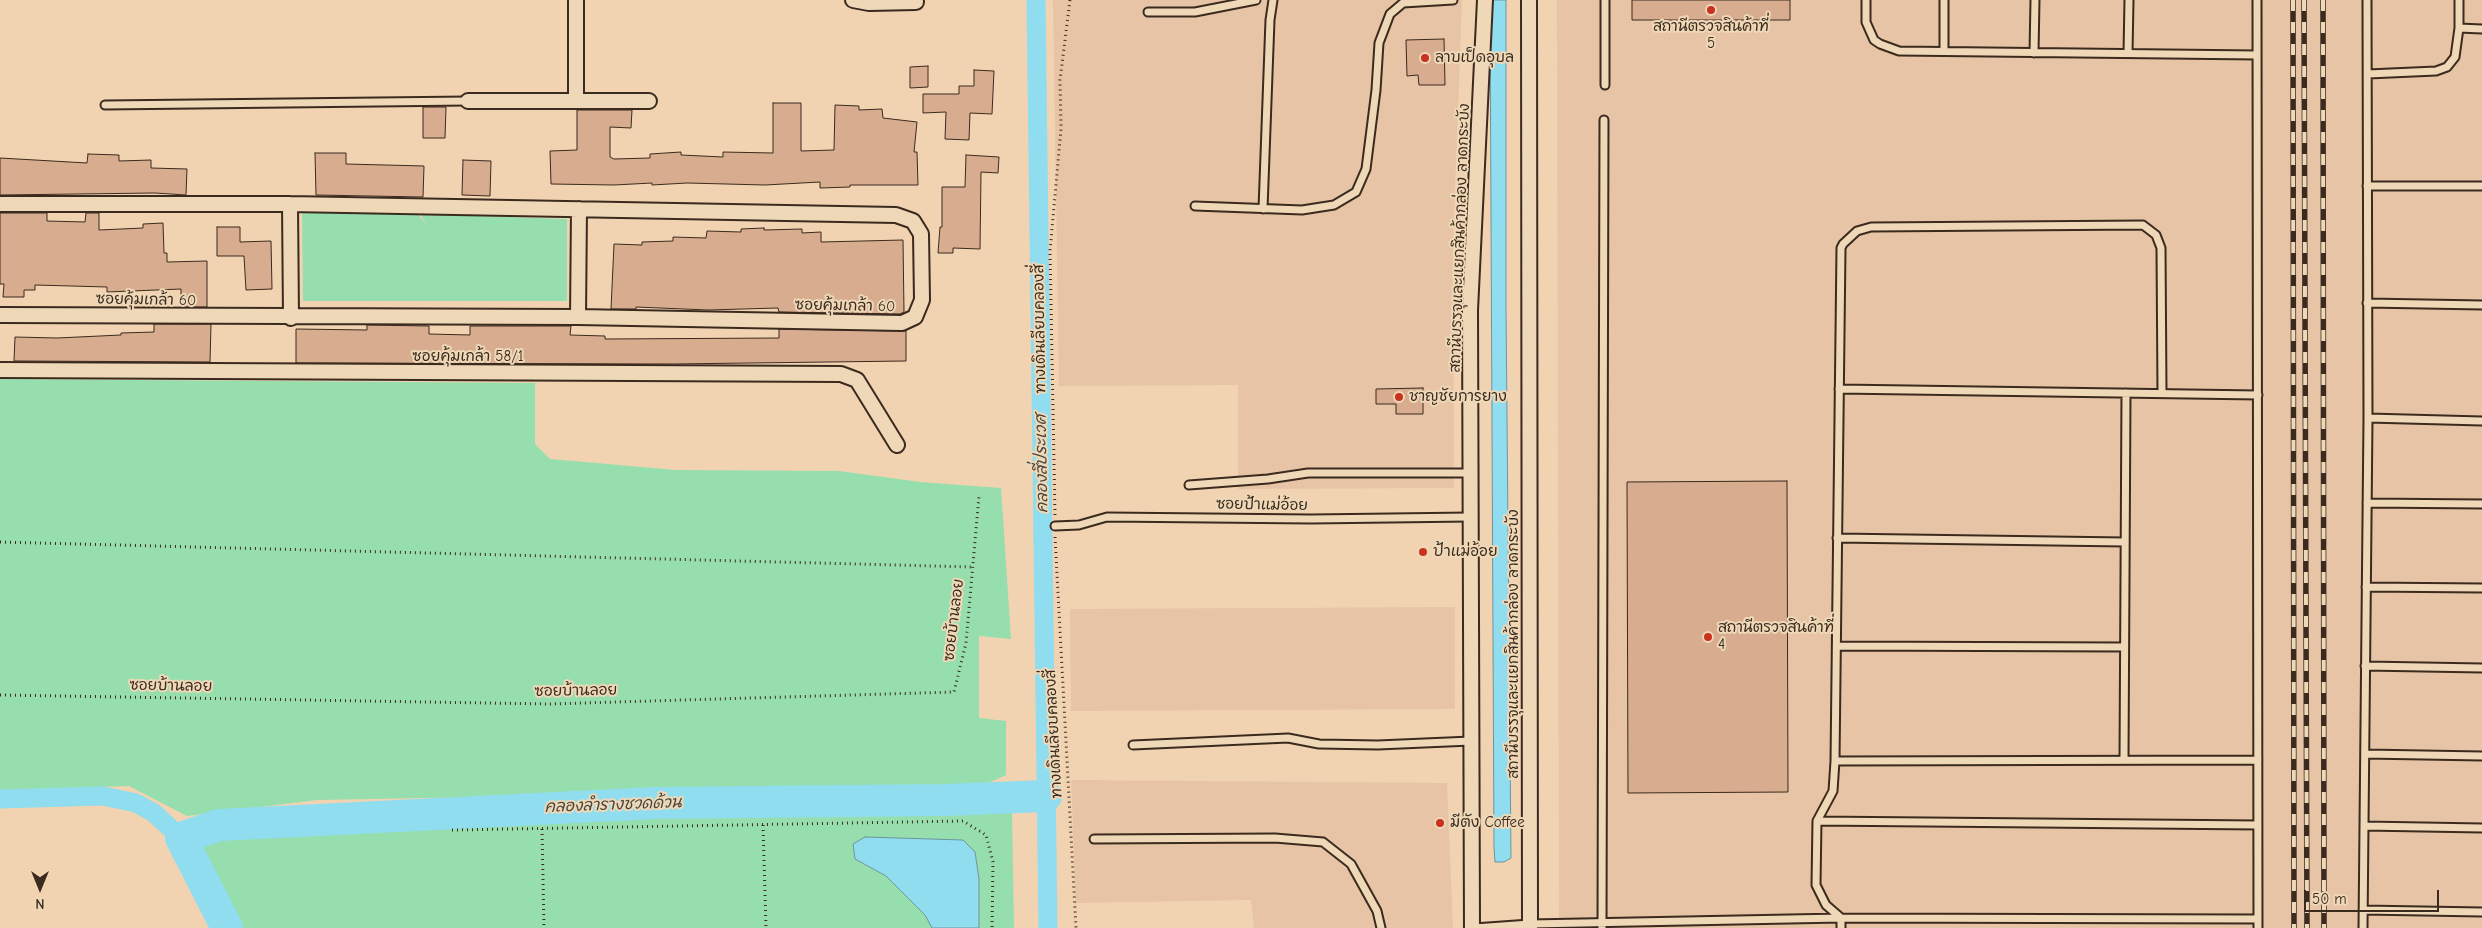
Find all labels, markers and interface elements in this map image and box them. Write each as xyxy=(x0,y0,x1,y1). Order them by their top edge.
marker: สถานีตรวจสินค้าที่ 5 xyxy=(1705,4,1717,16)
place label: สถานีตรวจสินค้าที่ 5 xyxy=(1653,18,1769,53)
place label: ลาบเป็ดอุบล xyxy=(1435,49,1514,67)
marker: ลาบเป็ดอุบล xyxy=(1419,52,1431,64)
street label: สถานีบรรจุและแยกสินค้ากล่อง ลาดกระบัง xyxy=(1446,103,1474,373)
street label: ทางเดินเลียบคลองสี่ xyxy=(1030,264,1050,394)
street label: ซอยคุ้มเกล้า 60 xyxy=(96,290,196,310)
street label: ซอยคุ้มเกล้า 60 xyxy=(795,296,895,316)
street label: ซอยคุ้มเกล้า 58/1 xyxy=(412,348,524,366)
place label: ชาญชัยการยาง xyxy=(1409,388,1507,406)
marker: ชาญชัยการยาง xyxy=(1393,391,1405,403)
water label: คลองสี่ประเวศ xyxy=(1032,415,1052,513)
street label: ซอยป้าแม่อ้อย xyxy=(1216,495,1308,515)
street label: สถานีบรรจุและแยกสินค้ากล่อง ลาดกระบัง xyxy=(1505,509,1523,779)
place label: ป้าแม่อ้อย xyxy=(1433,543,1498,561)
marker: ป้าแม่อ้อย xyxy=(1417,546,1429,558)
street label: ซอยบ้านลอย xyxy=(940,578,968,662)
place label: สถานีตรวจสินค้าที่ 4 xyxy=(1718,619,1834,654)
marker: สถานีตรวจสินค้าที่ 4 xyxy=(1702,631,1714,643)
street label: ทางเดินเลียบคลองสี่ xyxy=(1042,669,1066,799)
street label: ซอยบ้านลอย xyxy=(129,676,213,696)
street label: ซอยบ้านลอย xyxy=(534,681,618,701)
water label: คลองลำรางชวดด้วน xyxy=(544,793,682,817)
place label: มีตัง Coffee xyxy=(1450,814,1525,832)
marker: มีตัง Coffee xyxy=(1434,817,1446,829)
north arrow xyxy=(15,863,65,913)
scale bar xyxy=(2307,880,2442,912)
text: 50 m xyxy=(2312,890,2347,908)
text: N xyxy=(35,895,45,912)

